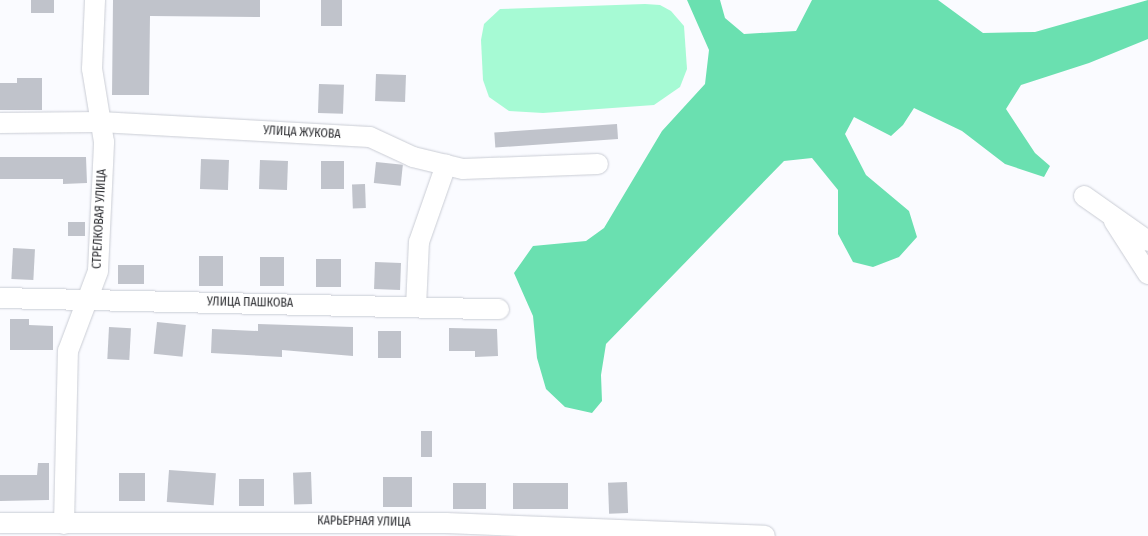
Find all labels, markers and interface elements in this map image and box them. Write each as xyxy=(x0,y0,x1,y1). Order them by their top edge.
street label: УЛИЦА ЖУКОВА xyxy=(263,124,341,142)
street label: СТРЕЛКОВАЯ УЛИЦА xyxy=(90,169,110,269)
street label: УЛИЦА ПАШКОВА xyxy=(207,295,293,311)
street label: КАРЬЕРНАЯ УЛИЦА xyxy=(317,514,411,530)

